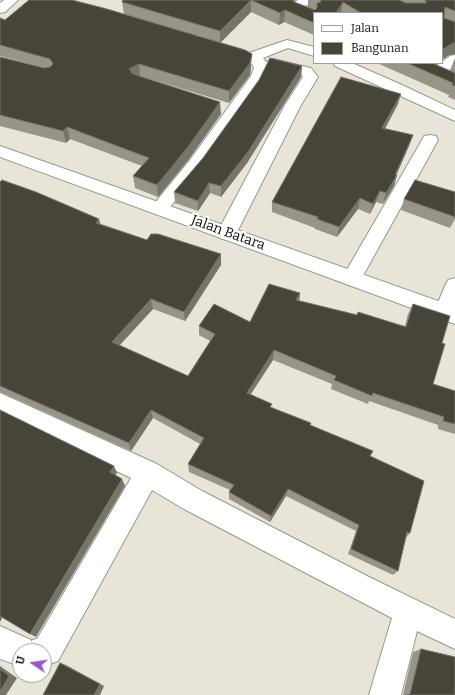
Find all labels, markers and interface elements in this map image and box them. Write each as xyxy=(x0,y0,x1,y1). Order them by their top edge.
legend xyxy=(313,12,443,64)
text: Jalan xyxy=(351,21,379,35)
text: Bangunan xyxy=(351,41,409,55)
street label: Jalan Batara xyxy=(189,212,267,254)
north arrow xyxy=(12,643,52,683)
text: U xyxy=(14,655,28,666)

